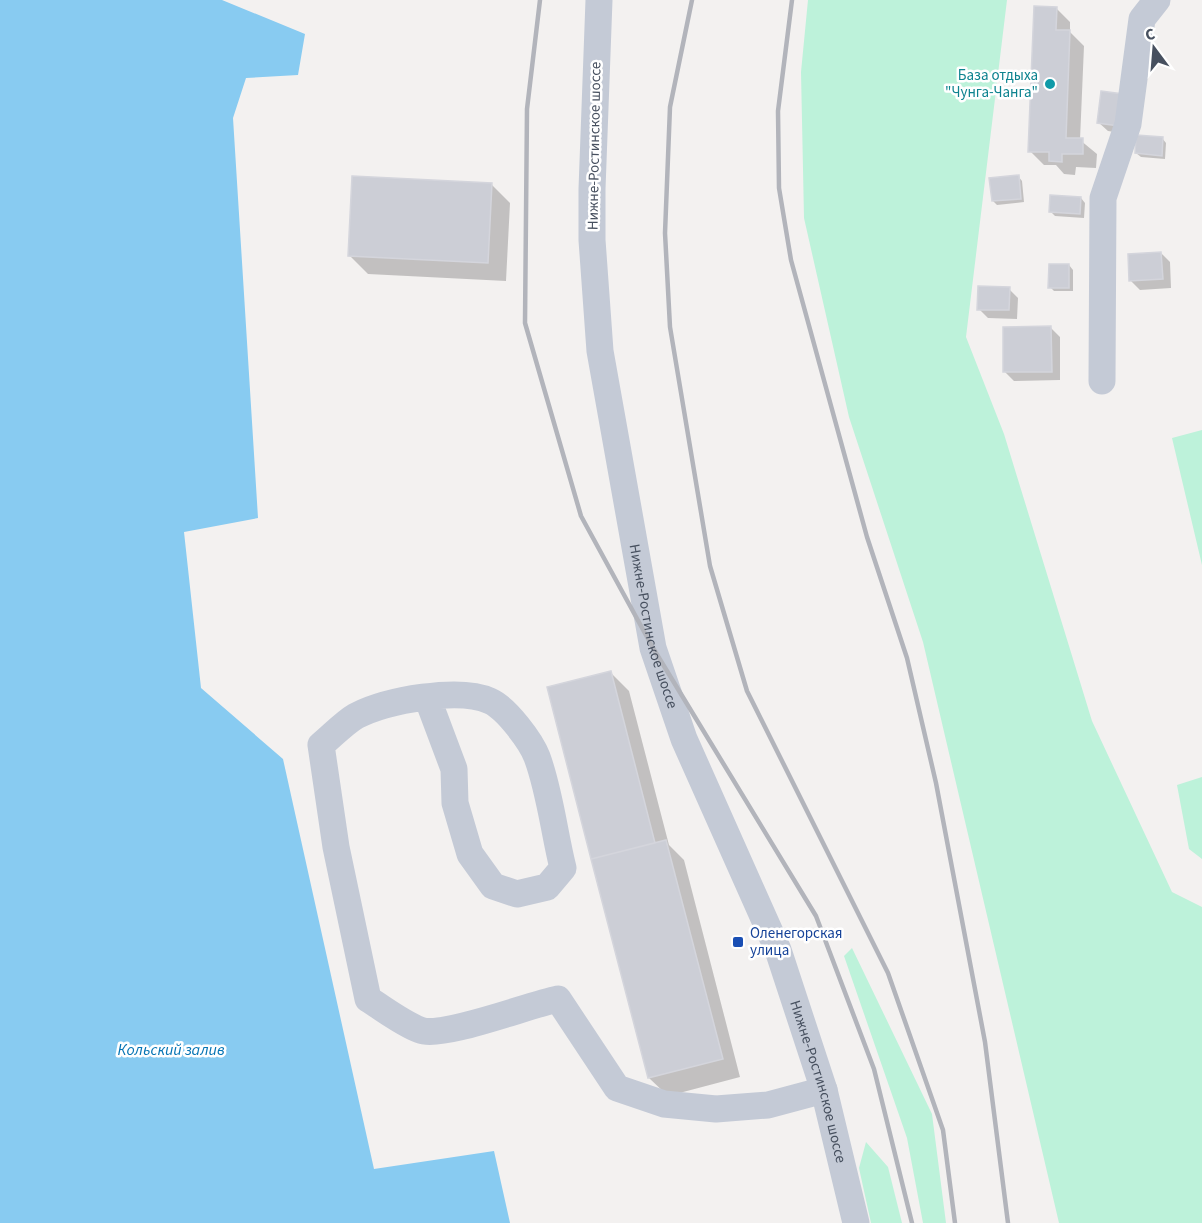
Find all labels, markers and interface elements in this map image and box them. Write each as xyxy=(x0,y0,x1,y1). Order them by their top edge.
north arrow xyxy=(1124,18,1184,78)
text: С xyxy=(1143,23,1158,46)
street label: Нижне-Ростинское шоссе xyxy=(583,62,606,230)
place label: База отдыха "Чунга-Чанга" xyxy=(945,65,1038,103)
marker: База отдыха "Чунга-Чанга" xyxy=(1043,77,1057,91)
street label: Нижне-Ростинское шоссе xyxy=(624,542,683,711)
place label: Оленегорская улица xyxy=(750,923,843,961)
marker: Оленегорская улица xyxy=(731,935,745,949)
street label: Нижне-Ростинское шоссе xyxy=(784,998,851,1165)
water label: Кольский залив xyxy=(118,1039,225,1061)

